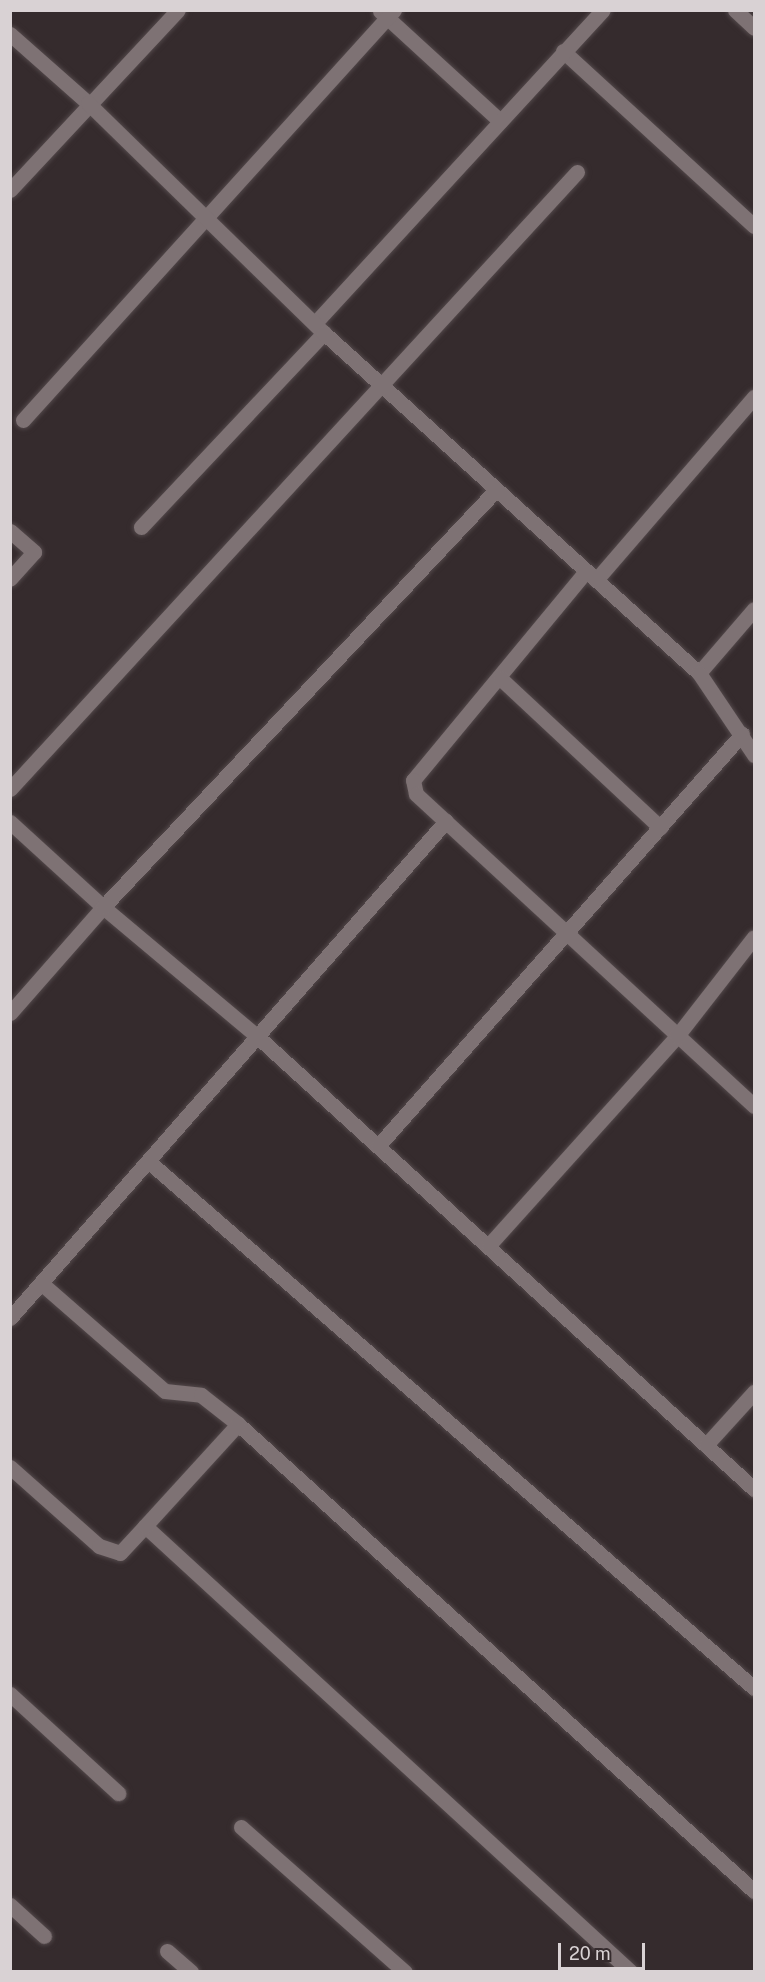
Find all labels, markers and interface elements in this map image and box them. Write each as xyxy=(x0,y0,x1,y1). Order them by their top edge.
scale bar xyxy=(561,1931,648,1969)
text: 20 m xyxy=(569,1943,611,1964)

